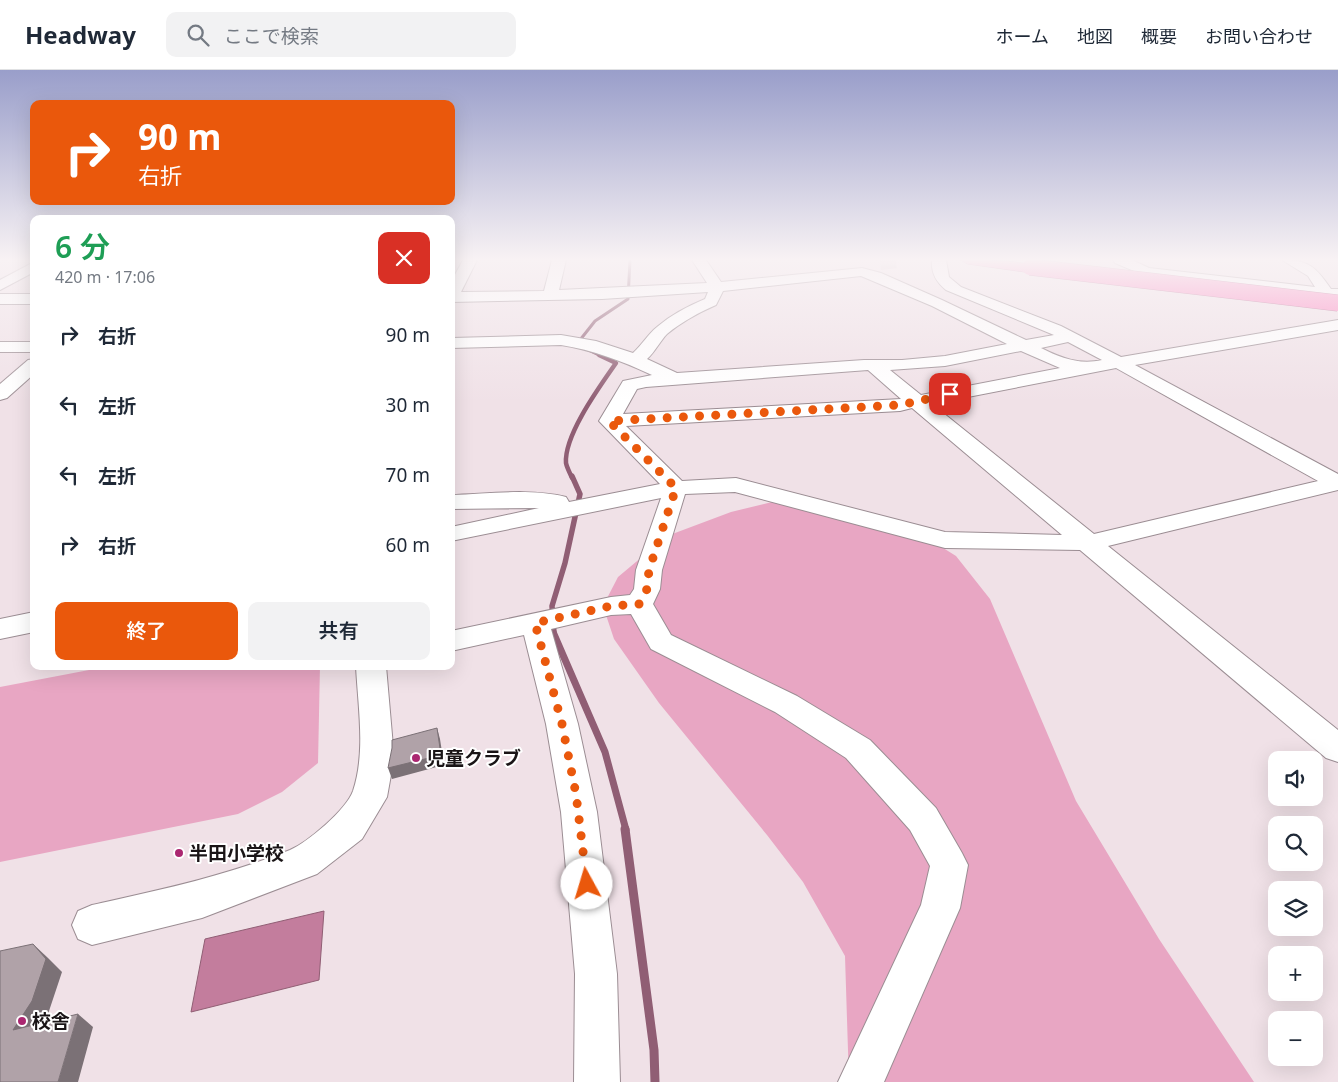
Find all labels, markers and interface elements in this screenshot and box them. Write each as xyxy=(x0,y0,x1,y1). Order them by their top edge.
search box xyxy=(166,12,516,57)
text: Headway xyxy=(25,18,136,51)
icon: search xyxy=(184,21,212,49)
text: ここで検索 xyxy=(224,23,319,49)
text: ホーム xyxy=(996,24,1049,48)
text: 地図 xyxy=(1077,24,1113,48)
text: 概要 xyxy=(1141,24,1177,48)
text: お問い合わせ xyxy=(1205,24,1313,48)
text: 90 m xyxy=(138,113,221,160)
icon: right xyxy=(55,120,120,185)
text: 右折 xyxy=(138,160,182,190)
text: 6 分 xyxy=(55,226,110,267)
button: close xyxy=(378,232,430,284)
text: 420 m · 17:06 xyxy=(55,266,155,288)
icon: right xyxy=(55,321,83,349)
text: 90 m xyxy=(386,322,430,348)
text: 右折 xyxy=(98,323,136,349)
pin xyxy=(929,373,971,415)
icon: arrive xyxy=(936,380,964,408)
icon: left xyxy=(55,391,83,419)
text: 30 m xyxy=(386,392,430,418)
text: 左折 xyxy=(98,393,136,419)
icon: left xyxy=(55,461,83,489)
text: 70 m xyxy=(386,462,430,488)
text: 左折 xyxy=(98,463,136,489)
icon: right xyxy=(55,531,83,559)
text: 60 m xyxy=(386,532,430,558)
text: 右折 xyxy=(98,533,136,559)
button: 終了 xyxy=(55,602,238,660)
button: 共有 xyxy=(248,602,430,660)
place label: 児童クラブ xyxy=(426,745,521,771)
map controls xyxy=(1268,751,1323,1066)
button: sound xyxy=(1268,751,1323,806)
marker: 児童クラブ xyxy=(410,752,422,764)
button: search xyxy=(1268,816,1323,871)
place label: 半田小学校 xyxy=(189,840,284,866)
marker: 半田小学校 xyxy=(173,847,185,859)
position arrow xyxy=(560,857,612,909)
button: layers xyxy=(1268,881,1323,936)
button: + xyxy=(1268,946,1323,1001)
place label: 校舎 xyxy=(32,1008,70,1034)
button: − xyxy=(1268,1011,1323,1066)
marker: 校舎 xyxy=(16,1015,28,1027)

